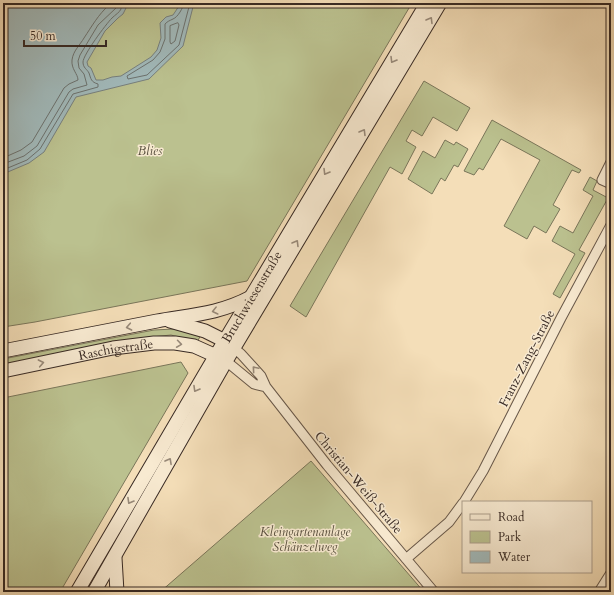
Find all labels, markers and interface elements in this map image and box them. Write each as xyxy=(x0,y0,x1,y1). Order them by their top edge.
one-way arrow xyxy=(425,17,432,24)
scale bar xyxy=(24,22,106,48)
text: 50 m xyxy=(30,28,57,44)
one-way arrow xyxy=(390,56,397,63)
one-way arrow xyxy=(358,129,366,136)
park label: Blies xyxy=(138,142,163,160)
one-way arrow xyxy=(323,168,331,175)
one-way arrow xyxy=(292,240,299,247)
street label: Bruchwiesenstraße xyxy=(218,248,287,346)
one-way arrow xyxy=(212,307,218,315)
street label: Franz-Zang-Straße xyxy=(495,307,559,410)
one-way arrow xyxy=(125,322,132,331)
street label: Raschigstraße xyxy=(77,335,154,365)
one-way arrow xyxy=(176,339,183,348)
one-way arrow xyxy=(38,359,44,367)
one-way arrow xyxy=(253,367,260,374)
one-way arrow xyxy=(194,385,201,392)
street label: Christian-Weiß-Straße xyxy=(310,428,406,538)
one-way arrow xyxy=(164,457,171,465)
one-way arrow xyxy=(128,497,135,504)
legend xyxy=(462,501,592,573)
text: Road xyxy=(498,509,525,525)
park label: Kleingartenanlage Schänzelweg xyxy=(260,523,351,556)
text: Park xyxy=(498,529,522,545)
text: Water xyxy=(497,549,531,565)

